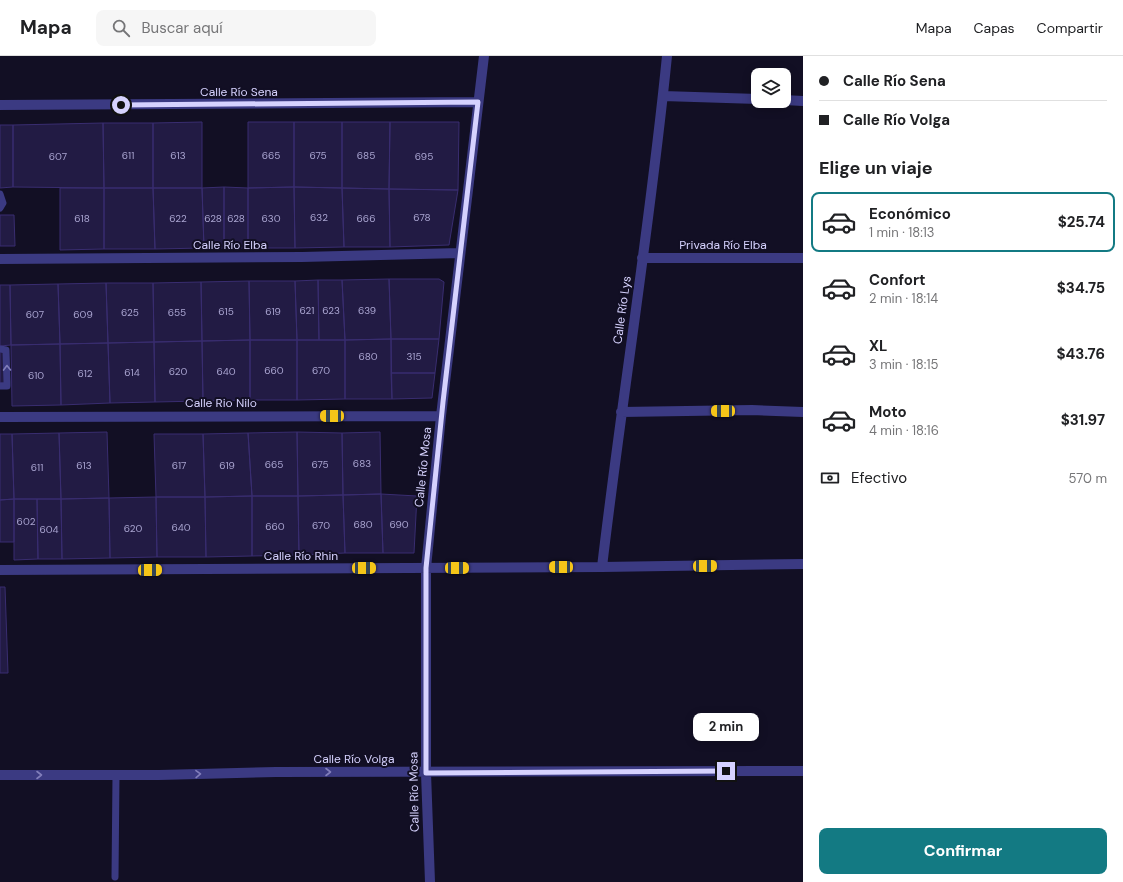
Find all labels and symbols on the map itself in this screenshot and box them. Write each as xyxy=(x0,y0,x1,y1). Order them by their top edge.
street label: Calle Río Sena xyxy=(200,84,278,100)
route start xyxy=(112,96,130,114)
house number: 611 xyxy=(122,149,134,162)
house number: 613 xyxy=(170,149,186,162)
house number: 665 xyxy=(262,149,280,162)
house number: 675 xyxy=(309,149,327,162)
house number: 685 xyxy=(357,149,375,162)
house number: 607 xyxy=(49,150,67,163)
house number: 695 xyxy=(415,150,433,163)
house number: 632 xyxy=(310,211,328,224)
house number: 678 xyxy=(413,211,431,224)
house number: 618 xyxy=(74,212,90,225)
house number: 622 xyxy=(169,212,187,225)
house number: 628 xyxy=(204,212,222,225)
house number: 628 xyxy=(227,212,245,225)
house number: 630 xyxy=(261,212,281,225)
house number: 666 xyxy=(357,212,375,225)
street label: Calle Río Elba xyxy=(193,237,267,253)
street label: Privada Río Elba xyxy=(679,237,767,253)
street label: Calle Río Lys xyxy=(609,275,635,345)
house number: 621 xyxy=(300,304,314,317)
house number: 623 xyxy=(322,304,340,317)
house number: 639 xyxy=(358,304,376,317)
house number: 615 xyxy=(218,305,234,318)
house number: 619 xyxy=(265,305,281,318)
house number: 625 xyxy=(121,306,139,319)
house number: 655 xyxy=(168,306,186,319)
house number: 607 xyxy=(26,308,44,321)
house number: 609 xyxy=(73,308,93,321)
house number: 680 xyxy=(358,350,378,363)
house number: 315 xyxy=(407,350,421,363)
house number: 660 xyxy=(264,364,284,377)
house number: 670 xyxy=(312,364,330,377)
one-way arrow xyxy=(3,365,11,371)
house number: 620 xyxy=(169,365,187,378)
house number: 640 xyxy=(216,365,236,378)
house number: 614 xyxy=(124,366,140,379)
house number: 612 xyxy=(77,367,93,380)
house number: 610 xyxy=(28,369,44,382)
street label: Calle Rio Nilo xyxy=(185,395,257,411)
car xyxy=(711,405,735,417)
car xyxy=(320,410,344,422)
street label: Calle Río Mosa xyxy=(411,426,435,508)
house number: 683 xyxy=(353,457,371,470)
house number: 665 xyxy=(265,458,283,471)
house number: 675 xyxy=(311,458,329,471)
house number: 613 xyxy=(76,459,92,472)
house number: 617 xyxy=(172,459,186,472)
house number: 619 xyxy=(219,459,235,472)
house number: 611 xyxy=(31,461,43,474)
house number: 602 xyxy=(17,515,36,528)
house number: 680 xyxy=(353,518,373,531)
house number: 690 xyxy=(389,518,409,531)
house number: 670 xyxy=(312,519,330,532)
house number: 660 xyxy=(265,520,285,533)
house number: 640 xyxy=(171,521,191,534)
house number: 620 xyxy=(124,522,142,535)
house number: 604 xyxy=(39,523,59,536)
street label: Calle Río Rhin xyxy=(264,548,338,564)
car xyxy=(693,560,717,572)
car xyxy=(549,561,573,573)
car xyxy=(352,562,376,574)
car xyxy=(445,562,469,574)
car xyxy=(138,564,162,576)
callout: 2 min xyxy=(693,713,759,741)
street label: Calle Río Volga xyxy=(314,751,394,767)
street label: Calle Río Mosa xyxy=(405,752,423,832)
route end xyxy=(717,762,735,780)
one-way arrow xyxy=(325,768,331,776)
one-way arrow xyxy=(195,770,201,778)
one-way arrow xyxy=(36,771,42,779)

